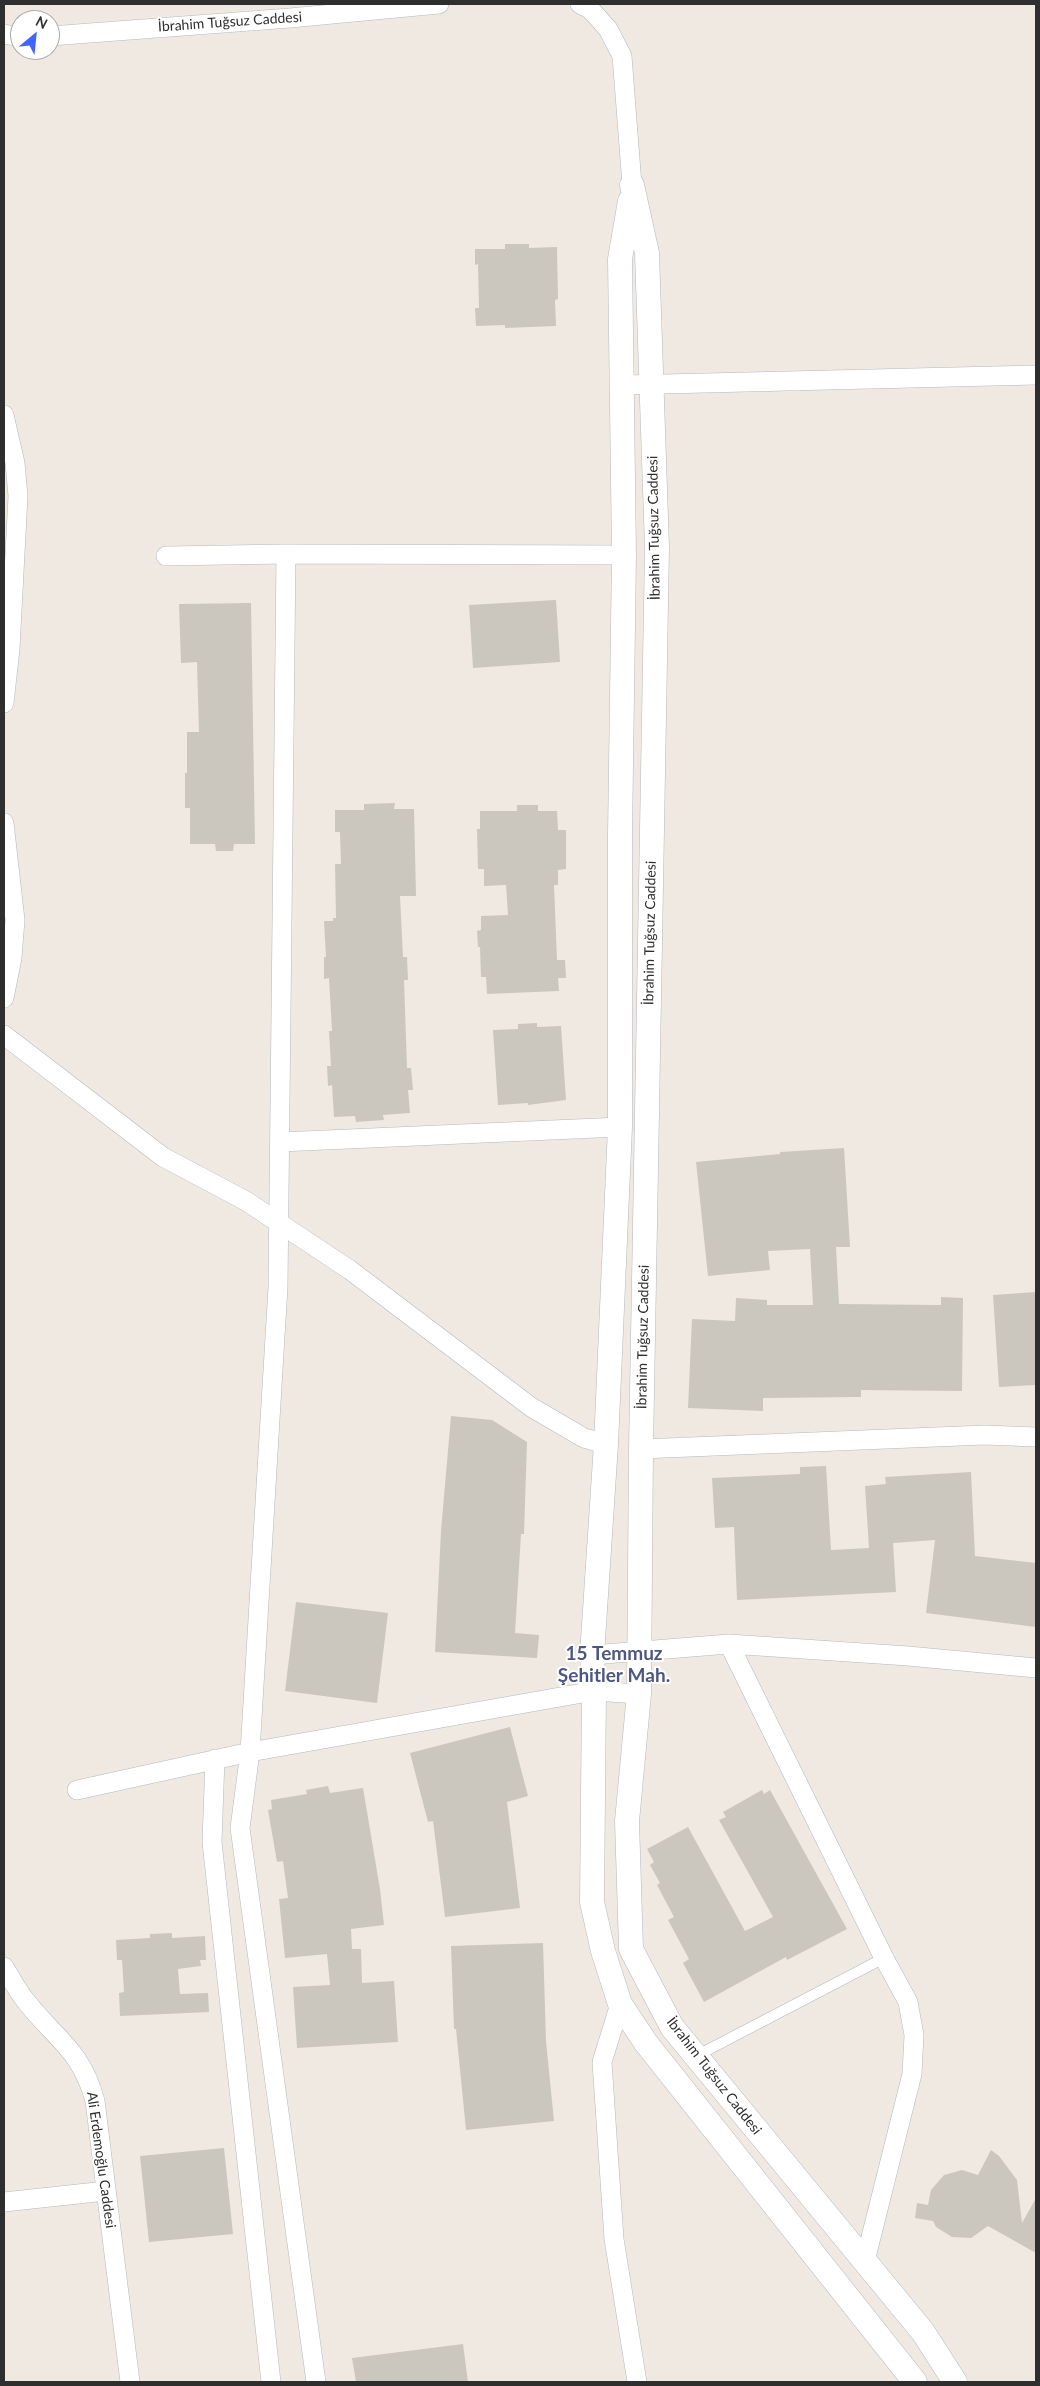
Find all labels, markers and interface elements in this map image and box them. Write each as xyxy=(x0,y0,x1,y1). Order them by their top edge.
street label: İbrahim Tuğsuz Caddesi xyxy=(157,9,303,35)
north arrow xyxy=(10,10,60,60)
text: N xyxy=(33,12,51,32)
street label: İbrahim Tuğsuz Caddesi xyxy=(644,456,664,600)
street label: İbrahim Tuğsuz Caddesi xyxy=(640,861,660,1005)
street label: İbrahim Tuğsuz Caddesi xyxy=(633,1265,653,1409)
district label: 15 Temmuz Şehitler Mah. xyxy=(558,1643,670,1687)
street label: İbrahim Tuğsuz Caddesi xyxy=(663,2014,765,2138)
street label: Ali Erdemoğlu Caddesi xyxy=(83,2091,119,2229)

